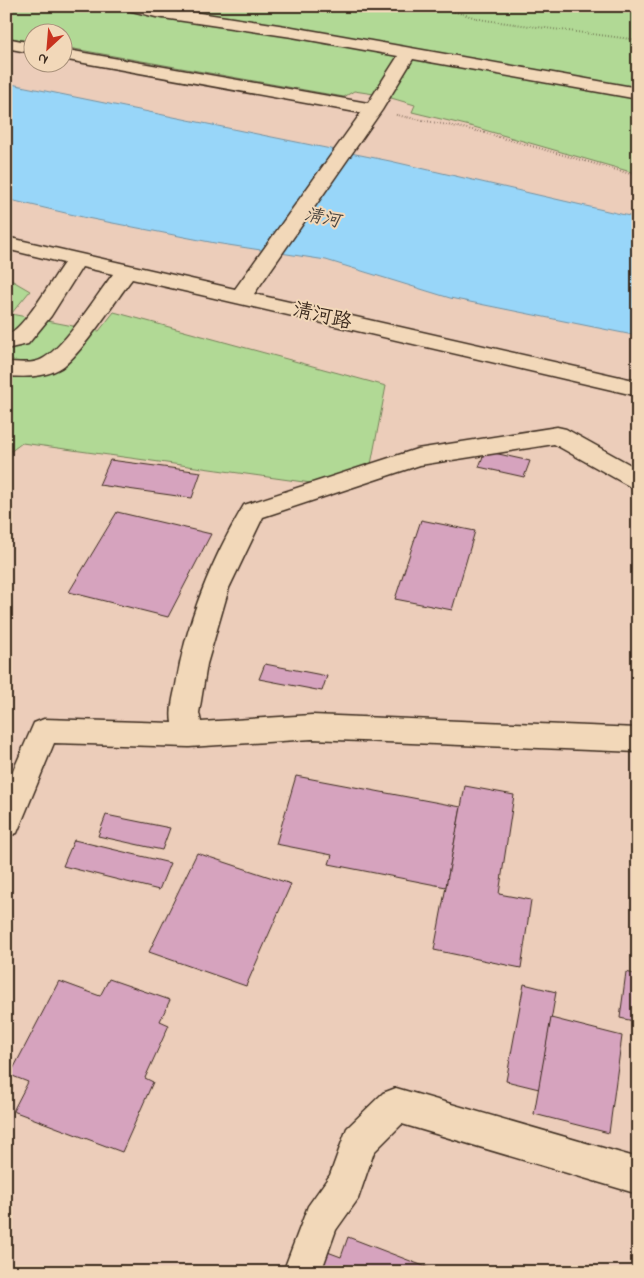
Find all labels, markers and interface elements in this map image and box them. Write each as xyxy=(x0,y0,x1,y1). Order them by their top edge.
north arrow xyxy=(22,22,72,72)
text: N xyxy=(34,47,52,70)
water label: 清河 xyxy=(302,203,345,236)
street label: 清河路 xyxy=(290,296,355,338)

